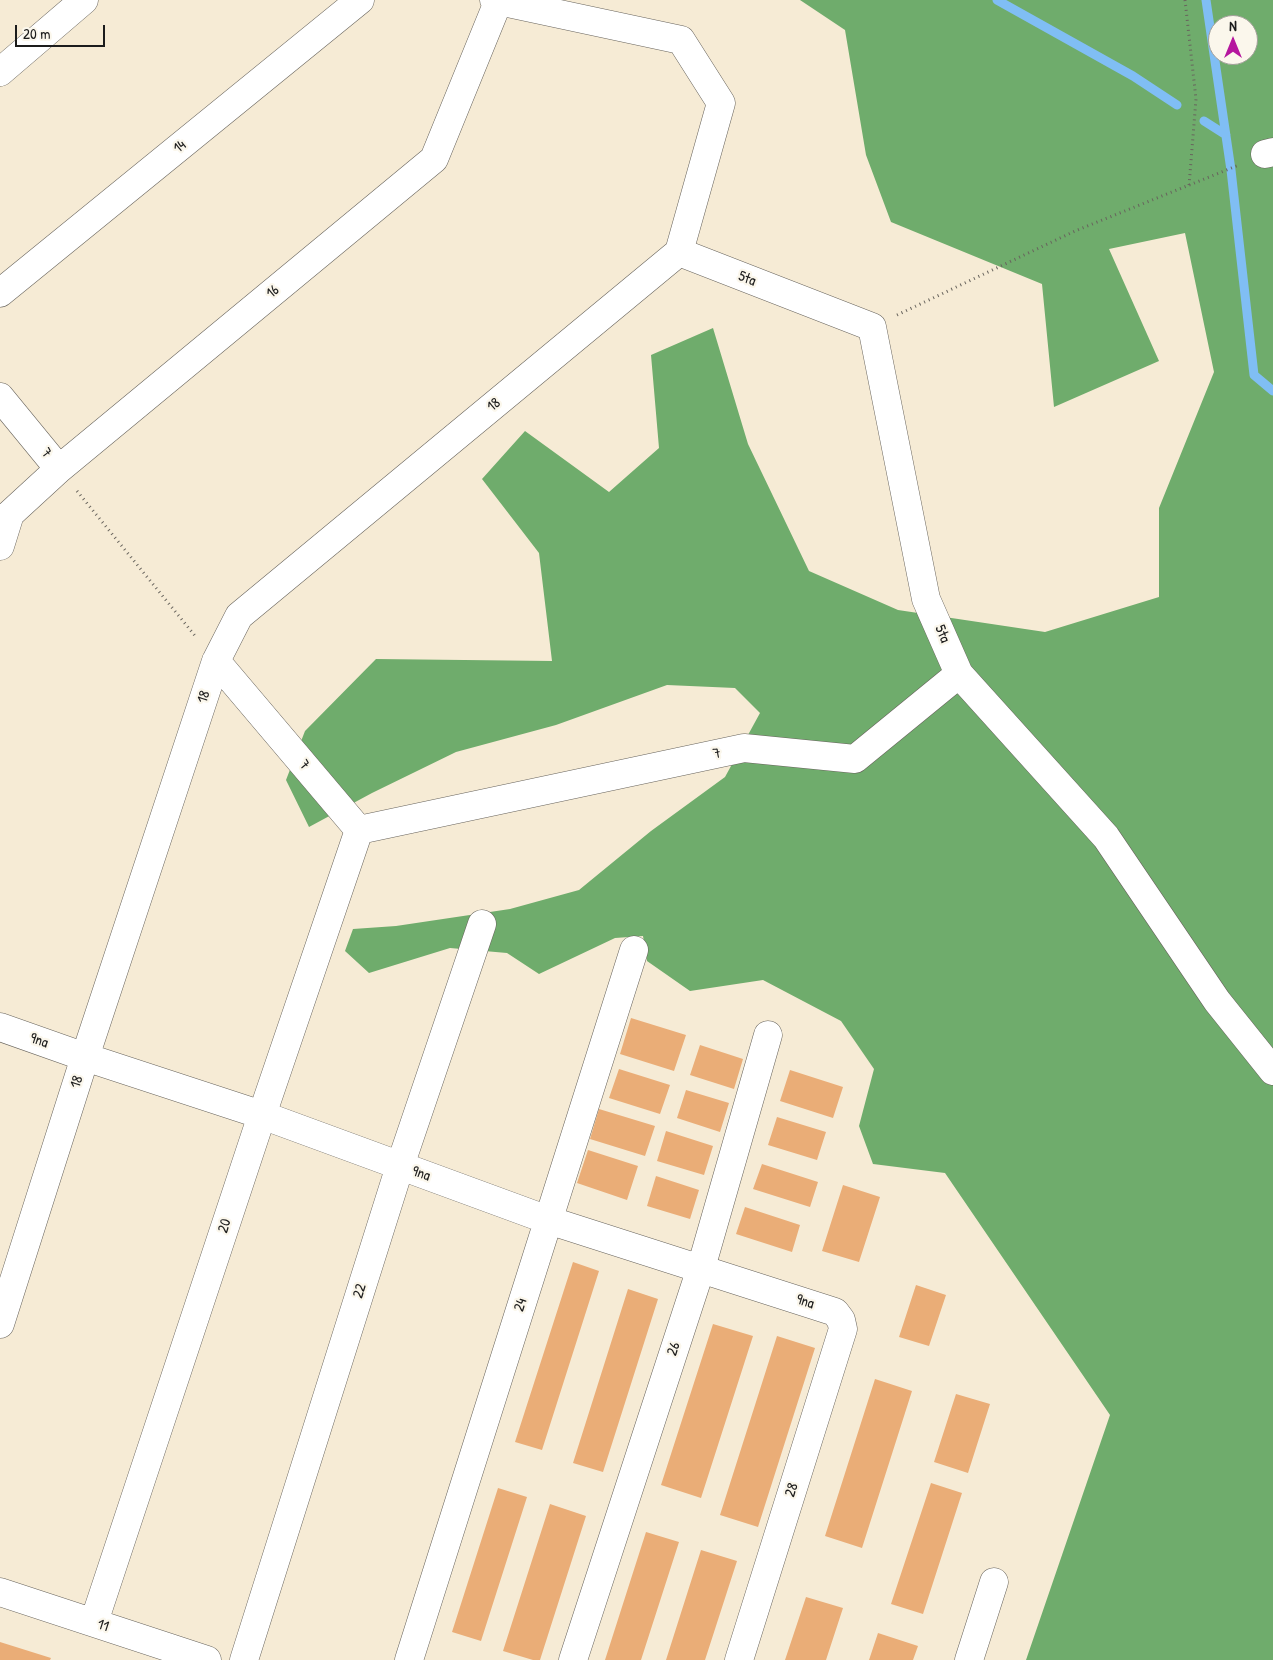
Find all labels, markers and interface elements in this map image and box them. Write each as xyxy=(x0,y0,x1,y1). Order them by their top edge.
scale bar xyxy=(18,15,108,47)
north arrow xyxy=(1208,15,1258,65)
text: N xyxy=(1229,16,1237,35)
text: 20 m xyxy=(23,23,50,44)
street label: 14 xyxy=(170,137,190,157)
street label: 5ta xyxy=(736,267,758,291)
street label: 16 xyxy=(263,281,283,303)
street label: 18 xyxy=(484,394,504,416)
street label: 7 xyxy=(37,444,55,462)
street label: 5ta xyxy=(930,622,954,646)
street label: 18 xyxy=(194,689,214,705)
street label: 7 xyxy=(711,744,723,764)
street label: 7 xyxy=(295,756,313,774)
street label: 9na xyxy=(27,1030,51,1052)
street label: 18 xyxy=(67,1074,87,1090)
street label: 9na xyxy=(409,1162,433,1186)
street label: 20 xyxy=(214,1217,236,1235)
street label: 22 xyxy=(349,1282,371,1300)
street label: 9na xyxy=(794,1291,816,1313)
street label: 24 xyxy=(510,1296,532,1314)
street label: 26 xyxy=(663,1340,685,1358)
street label: 28 xyxy=(781,1481,803,1499)
street label: 11 xyxy=(95,1616,111,1636)

